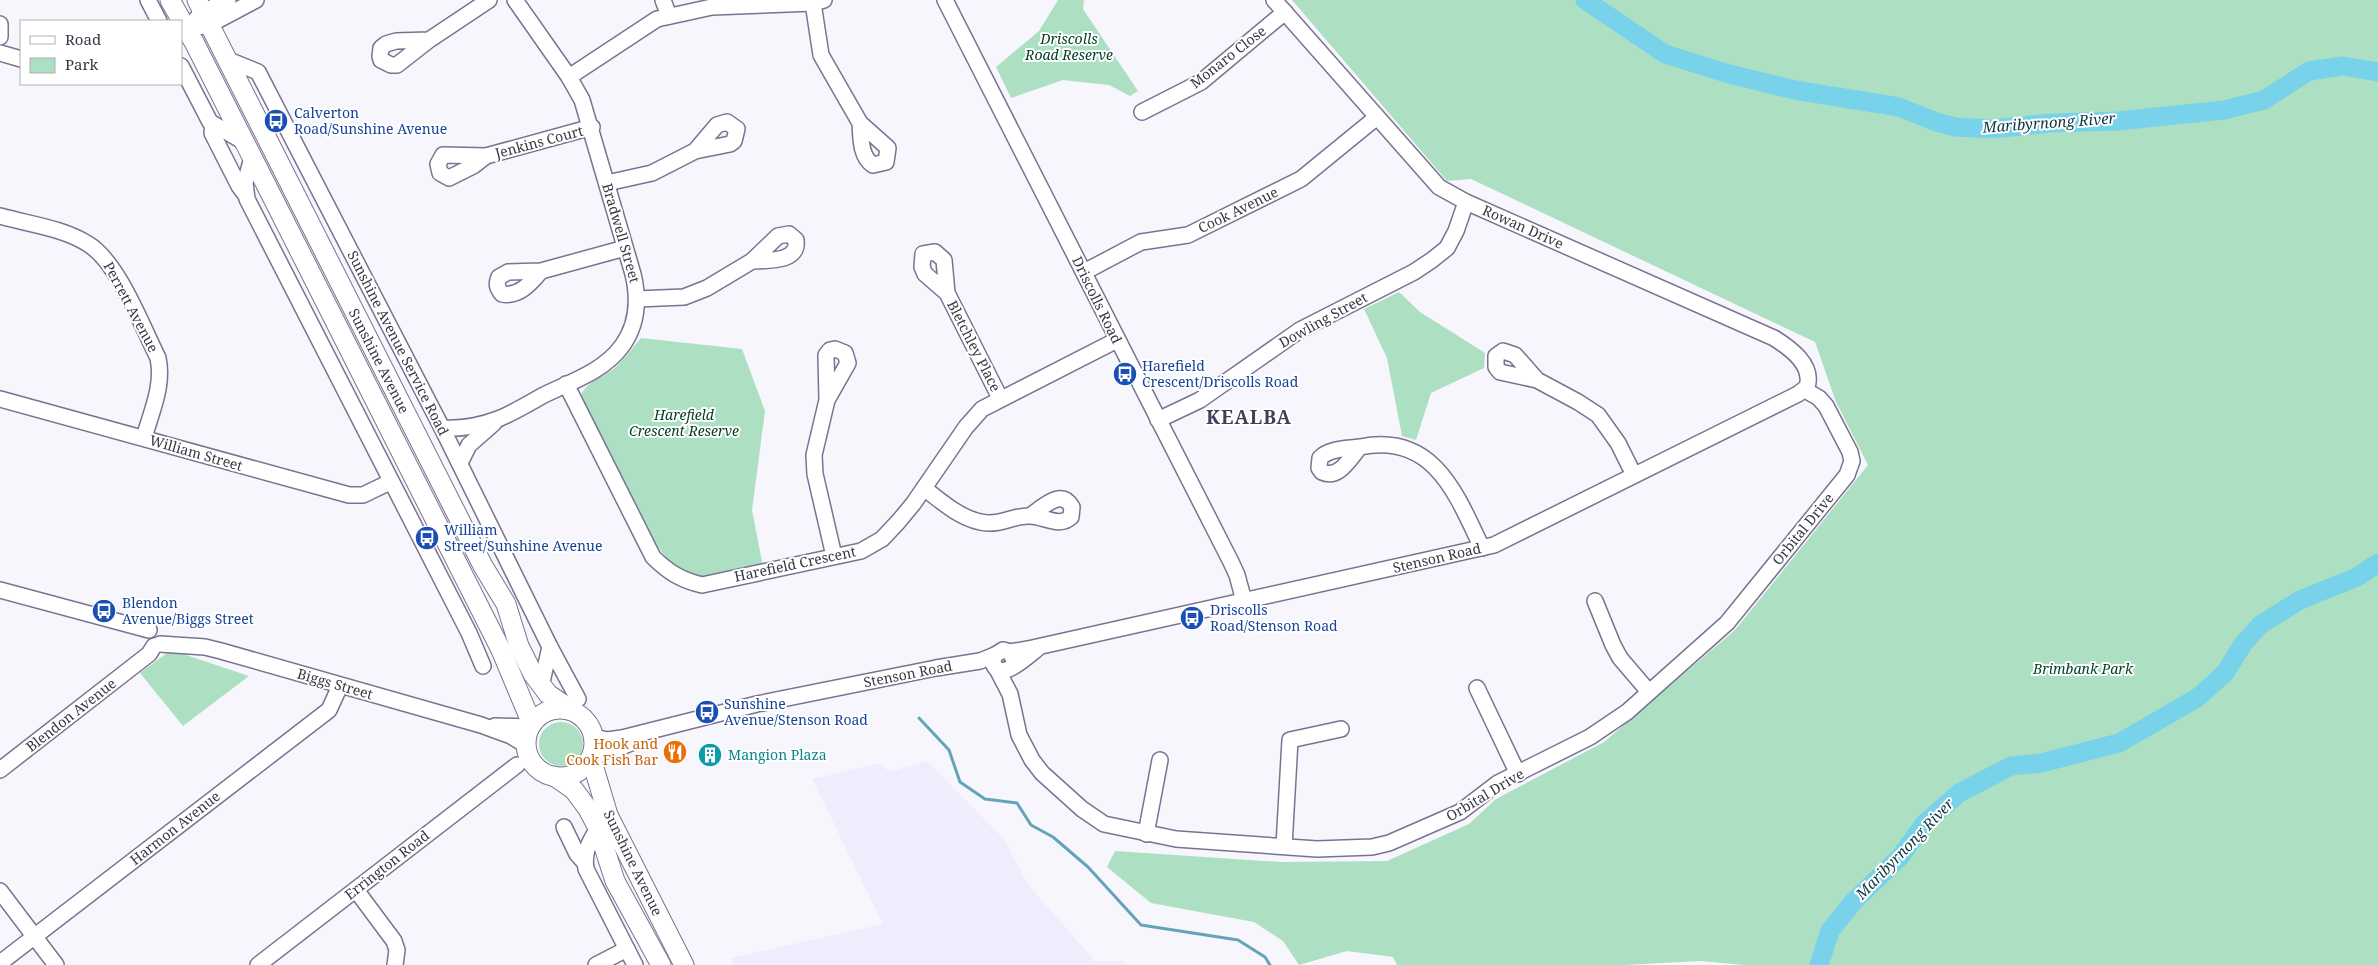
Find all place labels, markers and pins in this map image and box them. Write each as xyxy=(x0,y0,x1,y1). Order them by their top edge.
place label: Calverton Road/Sunshine Avenue xyxy=(294,103,447,138)
bus stop icon: Calverton Road/Sunshine Avenue xyxy=(263,108,289,134)
place label: Harefield Crescent/Driscolls Road xyxy=(1142,356,1299,391)
bus stop icon: Harefield Crescent/Driscolls Road xyxy=(1112,361,1138,387)
place label: William Street/Sunshine Avenue xyxy=(444,520,603,555)
bus stop icon: William Street/Sunshine Avenue xyxy=(414,525,440,551)
place label: Blendon Avenue/Biggs Street xyxy=(122,593,254,628)
bus stop icon: Blendon Avenue/Biggs Street xyxy=(91,598,117,624)
place label: Driscolls Road/Stenson Road xyxy=(1210,600,1338,635)
bus stop icon: Driscolls Road/Stenson Road xyxy=(1179,605,1205,631)
place label: Sunshine Avenue/Stenson Road xyxy=(724,694,868,729)
bus stop icon: Sunshine Avenue/Stenson Road xyxy=(694,699,720,725)
place label: Hook and Cook Fish Bar xyxy=(566,734,658,769)
restaurant icon: Hook and Cook Fish Bar xyxy=(662,739,688,765)
building icon: Mangion Plaza xyxy=(697,742,723,768)
place label: Mangion Plaza xyxy=(728,745,827,764)

